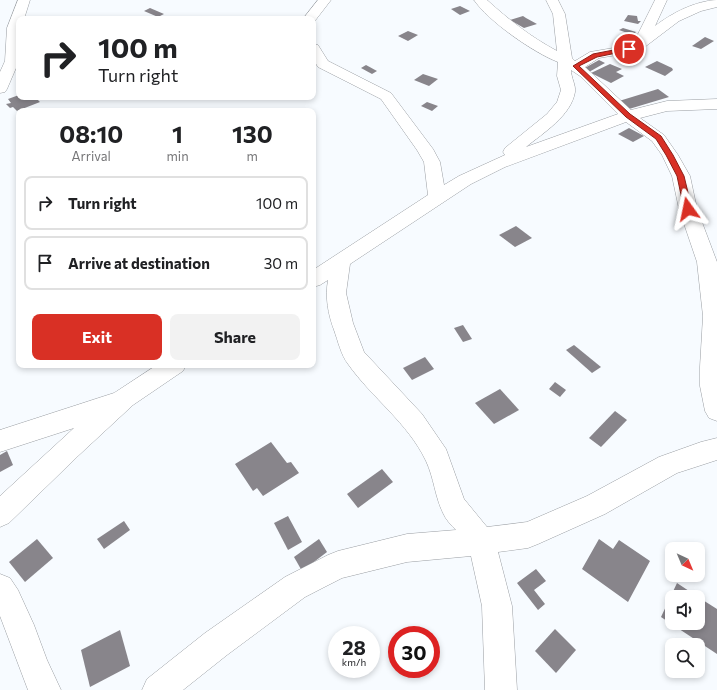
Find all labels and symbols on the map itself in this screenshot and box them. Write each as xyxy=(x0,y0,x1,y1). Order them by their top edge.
pin xyxy=(612,32,646,66)
position arrow xyxy=(667,188,709,230)
north arrow xyxy=(665,542,705,582)
speed limit sign: 30 xyxy=(388,626,440,678)

